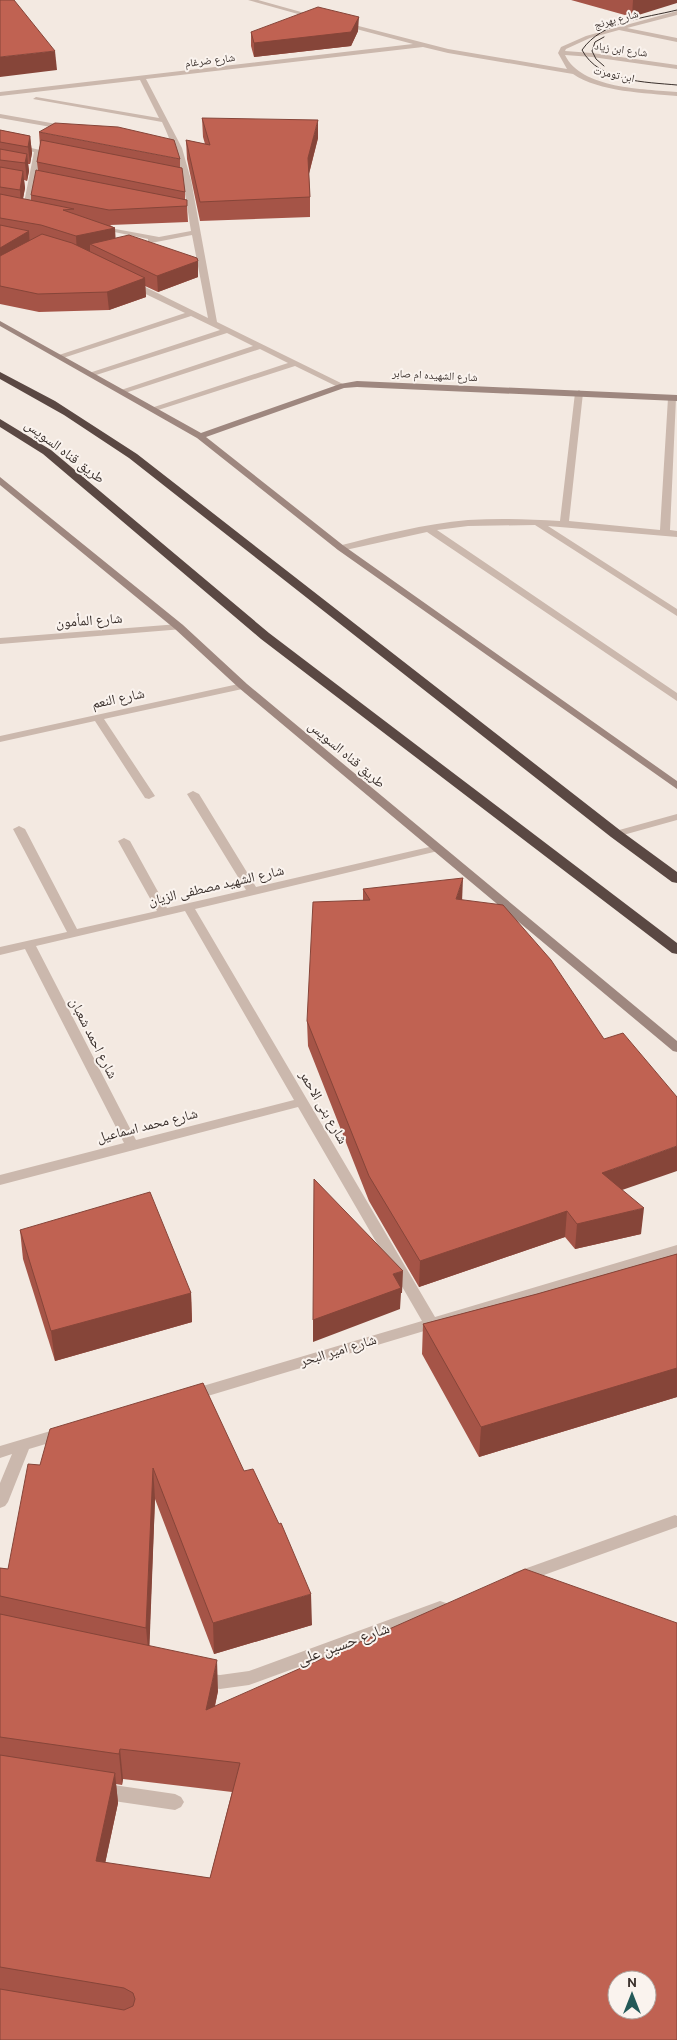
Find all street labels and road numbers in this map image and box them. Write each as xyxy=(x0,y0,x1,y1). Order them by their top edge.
street label: شارع بهرنج xyxy=(592,7,640,33)
street label: شارع ابن زياد xyxy=(593,39,648,61)
street label: شارع ضرغام xyxy=(184,51,236,71)
street label: ابن تومرت xyxy=(592,64,636,86)
street label: شارع الشهيده ام صابر xyxy=(391,367,478,385)
street label: طريق قناه السويس xyxy=(21,417,107,488)
street label: شارع المأمون xyxy=(55,610,123,632)
street label: شارع النعم xyxy=(90,686,146,713)
street label: طريق قناه السويس xyxy=(304,718,388,792)
street label: شارع الشهيد مصطفى الزيان xyxy=(147,863,286,910)
street label: شارع احمد شعبان xyxy=(65,995,120,1082)
street label: شارع بنى الاحمر xyxy=(294,1067,350,1147)
street label: شارع محمد اسماعيل xyxy=(95,1106,200,1147)
street label: شارع امير البحر xyxy=(297,1332,379,1371)
street label: شارع حسين على xyxy=(295,1619,393,1671)

